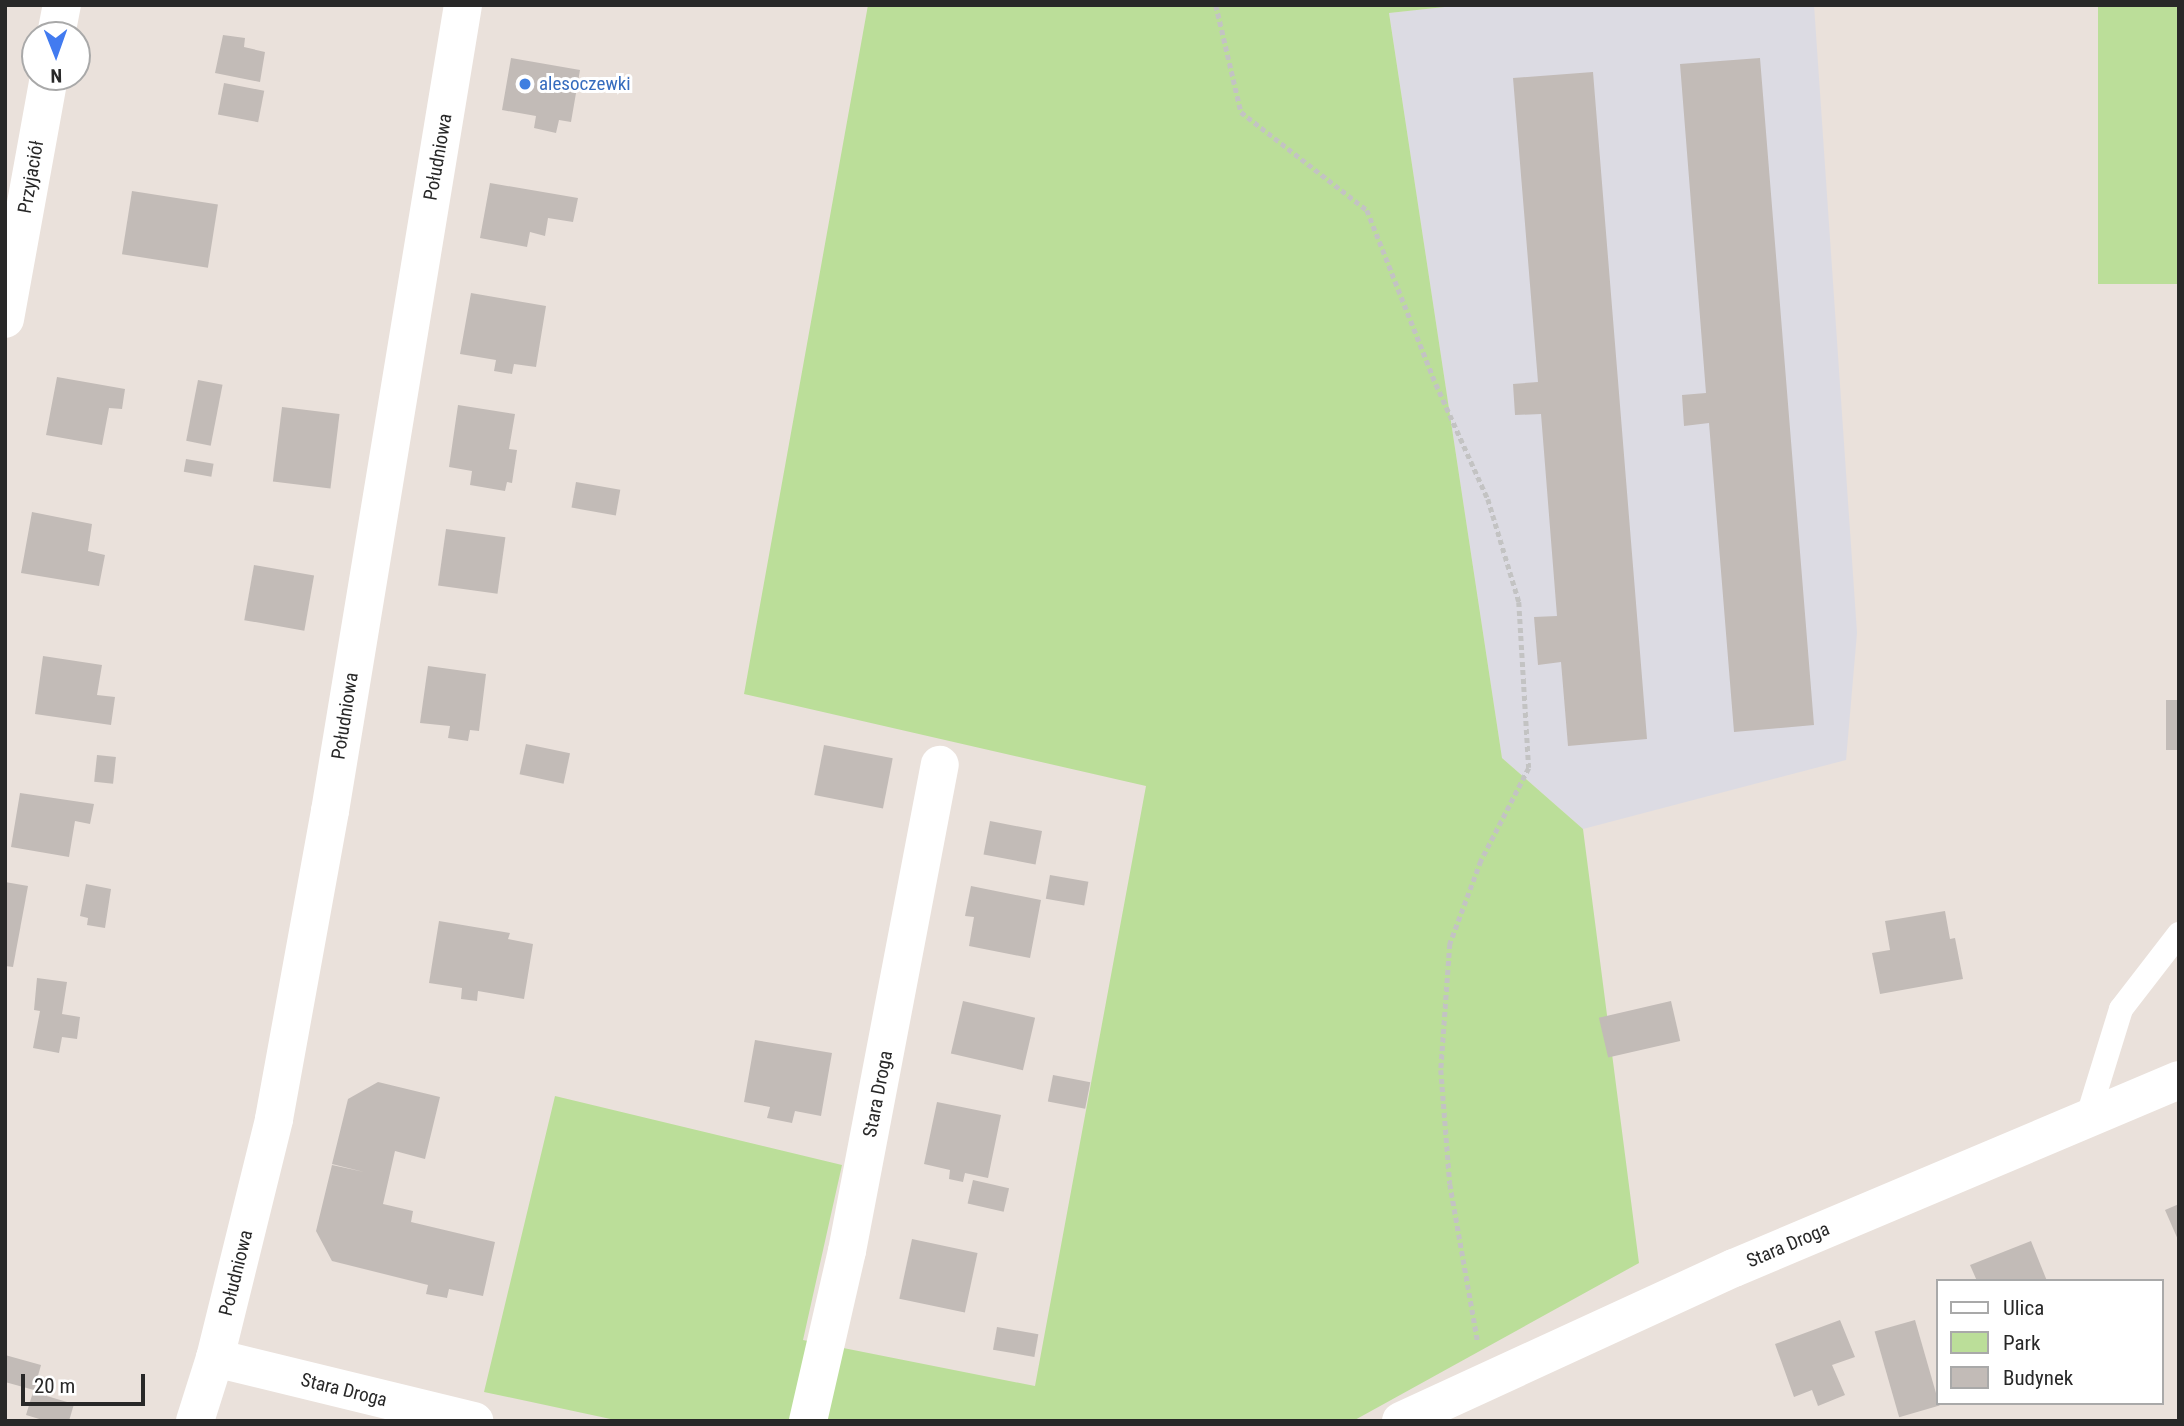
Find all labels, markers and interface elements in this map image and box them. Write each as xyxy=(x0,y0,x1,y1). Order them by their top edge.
north arrow xyxy=(21,21,91,91)
text: N xyxy=(50,64,62,87)
place label: alesoczewki xyxy=(539,73,631,95)
marker: alesoczewki xyxy=(517,76,533,92)
street label: Południowa xyxy=(419,112,457,202)
street label: Przyjaciół xyxy=(13,139,49,215)
street label: Południowa xyxy=(327,671,363,761)
street label: Stara Droga xyxy=(858,1049,898,1139)
street label: Stara Droga xyxy=(1743,1217,1833,1273)
street label: Południowa xyxy=(214,1228,258,1318)
legend xyxy=(1936,1279,2163,1405)
text: Ulica xyxy=(2003,1296,2044,1320)
text: Park xyxy=(2003,1331,2040,1355)
scale bar xyxy=(24,1360,149,1404)
text: Budynek xyxy=(2003,1366,2073,1390)
street label: Stara Droga xyxy=(299,1368,389,1412)
text: 20 m xyxy=(34,1374,75,1398)

